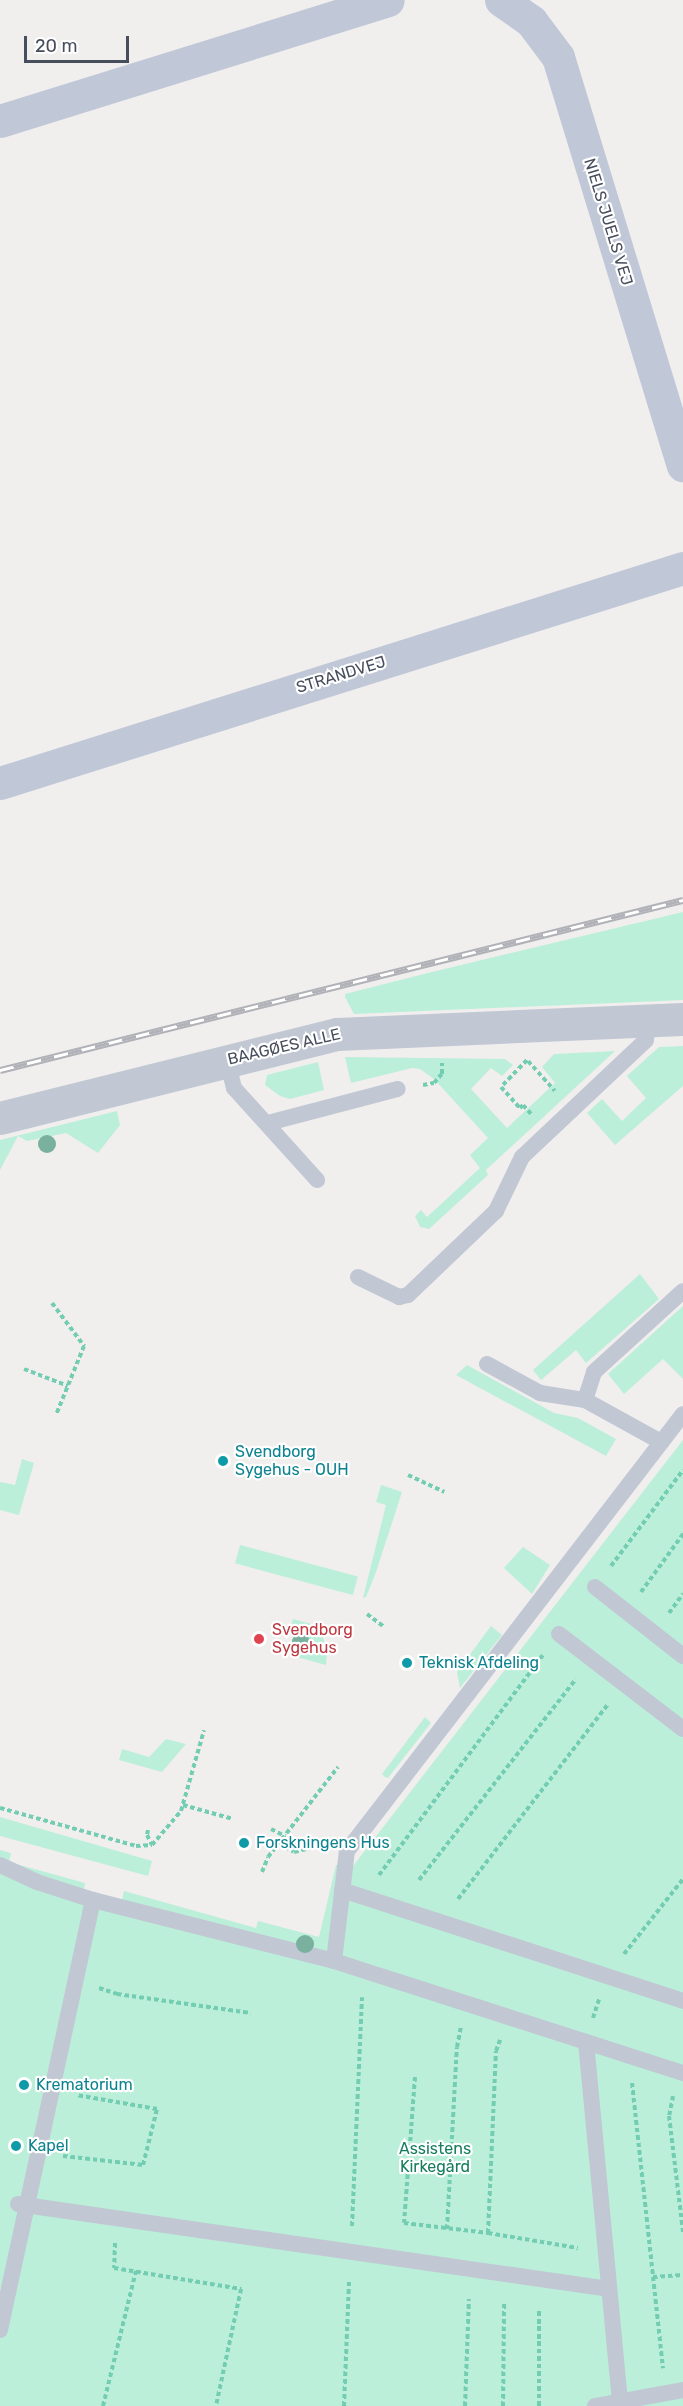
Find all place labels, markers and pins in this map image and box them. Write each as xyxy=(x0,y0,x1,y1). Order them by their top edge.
place label: Svendborg Sygehus - OUH xyxy=(235,1442,349,1480)
marker: Svendborg Sygehus - OUH xyxy=(216,1454,230,1468)
place label: Svendborg Sygehus xyxy=(272,1620,353,1658)
marker: Svendborg Sygehus xyxy=(250,1630,268,1648)
place label: Teknisk Afdeling xyxy=(419,1653,540,1673)
marker: Teknisk Afdeling xyxy=(400,1656,414,1670)
place label: Forskningens Hus xyxy=(256,1833,390,1853)
marker: Forskningens Hus xyxy=(237,1836,251,1850)
place label: Krematorium xyxy=(36,2075,133,2095)
marker: Krematorium xyxy=(17,2078,31,2092)
place label: Kapel xyxy=(28,2136,69,2156)
marker: Kapel xyxy=(9,2139,23,2153)

